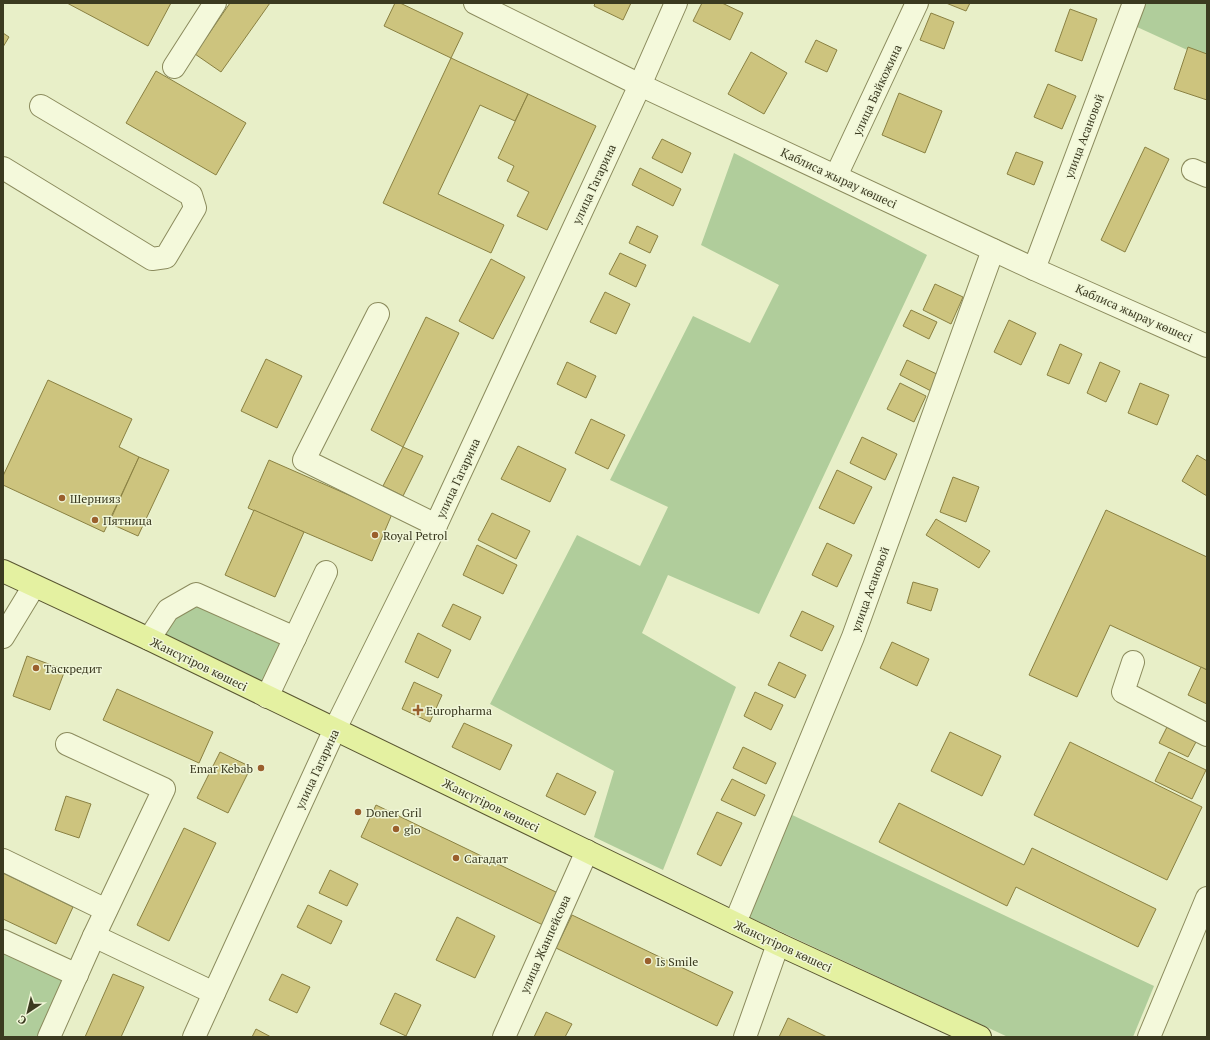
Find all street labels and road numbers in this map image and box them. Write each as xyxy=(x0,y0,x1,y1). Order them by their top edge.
street label: улица Байкожина xyxy=(849,42,905,139)
street label: улица Асановой xyxy=(1061,92,1107,181)
street label: улица Гагарина xyxy=(568,142,619,227)
street label: Қаблиса жырау көшесі xyxy=(779,144,900,212)
street label: Қаблиса жырау көшесі xyxy=(1073,280,1195,346)
street label: улица Гагарина xyxy=(432,436,483,521)
street label: улица Асановой xyxy=(847,544,892,635)
street label: Жансүгіров көшесі xyxy=(148,634,250,694)
street label: улица Гагарина xyxy=(291,727,342,812)
street label: Жансүгіров көшесі xyxy=(440,775,542,835)
street label: улица Жанпейсова xyxy=(516,893,573,996)
street label: Жансүгіров көшесі xyxy=(732,917,835,975)

